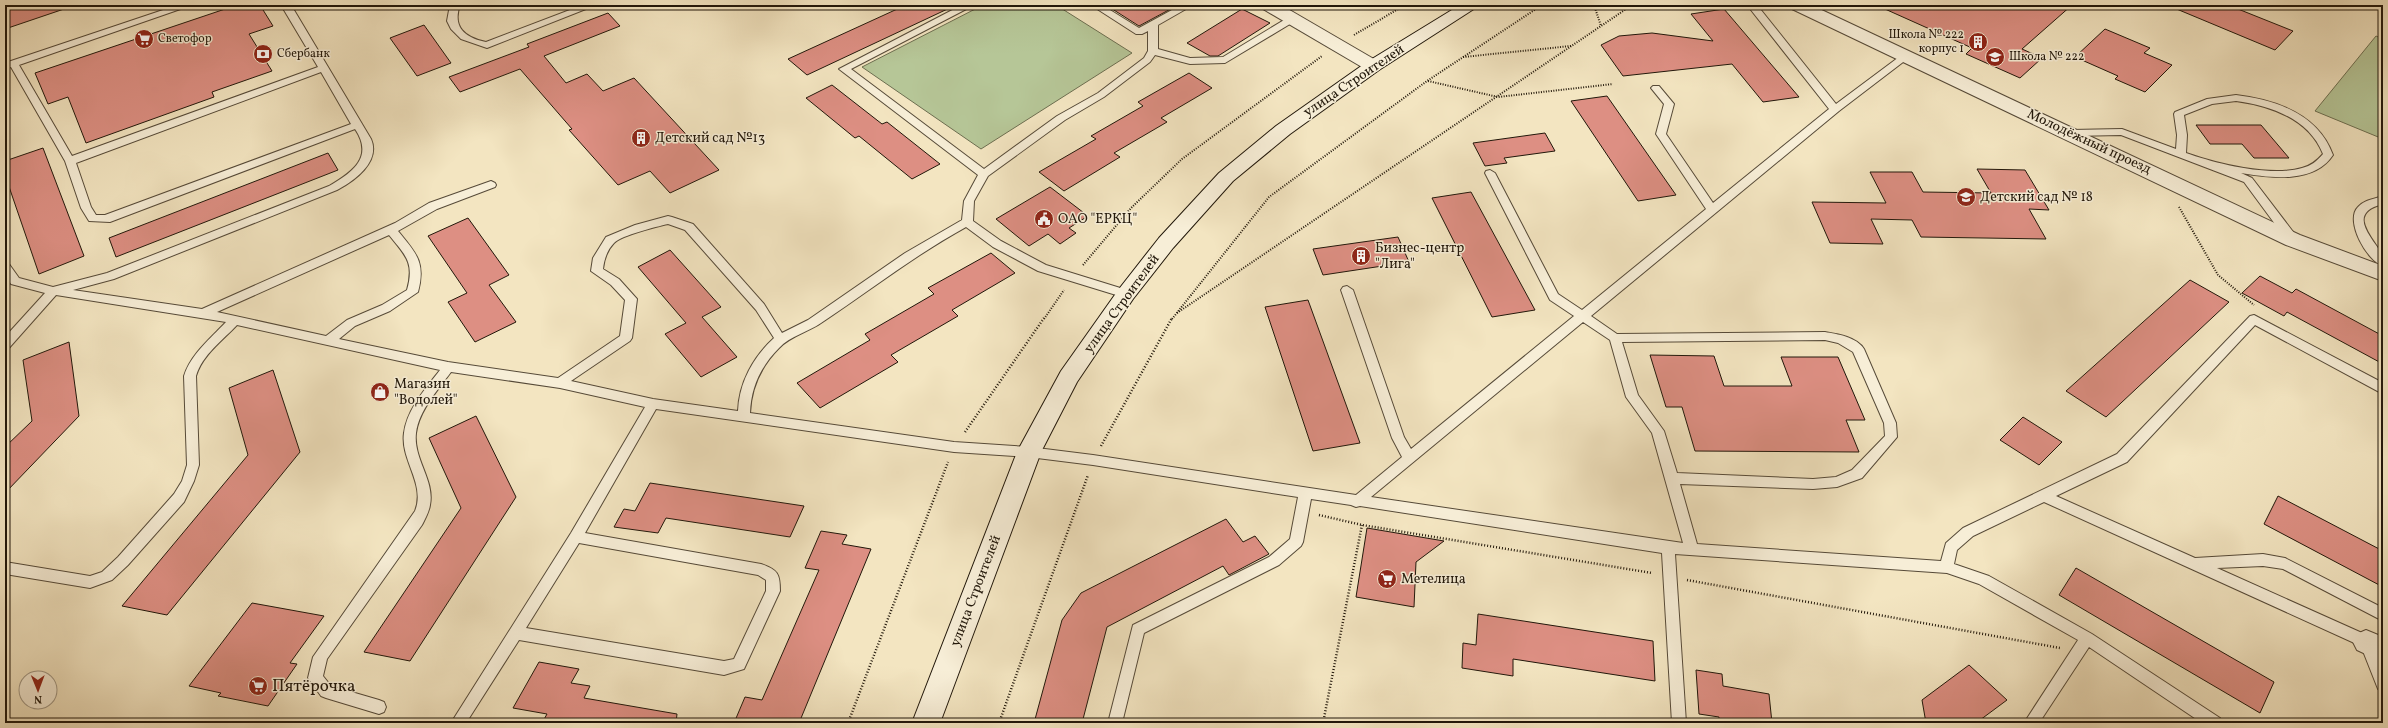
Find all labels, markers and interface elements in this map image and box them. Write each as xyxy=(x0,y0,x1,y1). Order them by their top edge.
place label: Школа № 222 корпус 1 xyxy=(1889,27,1964,57)
supermarket icon: Светофор xyxy=(133,28,155,50)
place label: Светофор xyxy=(158,31,212,47)
building icon: Школа № 222 корпус 1 xyxy=(1967,31,1989,53)
street label: улица Строителей xyxy=(1300,40,1409,122)
bank icon: Сбербанк xyxy=(252,43,274,65)
place label: Сбербанк xyxy=(277,46,330,62)
school or university icon: Школа № 222 xyxy=(1984,46,2006,68)
place label: Школа № 222 xyxy=(2009,49,2084,65)
street label: Молодёжный проезд xyxy=(2024,105,2154,179)
building icon: Детский сад №13 xyxy=(630,127,652,149)
place label: Детский сад №13 xyxy=(655,129,765,148)
school or university icon: Детский сад № 18 xyxy=(1955,186,1977,208)
place label: Детский сад № 18 xyxy=(1980,188,2093,207)
public building icon: ОАО "ЕРКЦ" xyxy=(1033,208,1055,230)
place label: ОАО "ЕРКЦ" xyxy=(1058,210,1137,229)
place label: Бизнес-центр "Лига" xyxy=(1375,239,1464,274)
building icon: Бизнес-центр "Лига" xyxy=(1350,245,1372,267)
street label: улица Строителей xyxy=(1080,250,1165,357)
place label: Магазин "Водолей" xyxy=(394,375,458,410)
shop icon: Магазин "Водолей" xyxy=(369,381,391,403)
street label: улица Строителей xyxy=(946,532,1006,649)
supermarket icon: Метелица xyxy=(1376,568,1398,590)
place label: Метелица xyxy=(1401,570,1466,589)
north arrow xyxy=(18,670,58,710)
supermarket icon: Пятёрочка xyxy=(247,675,269,697)
place label: Пятёрочка xyxy=(272,675,355,698)
text: N xyxy=(34,691,42,706)

